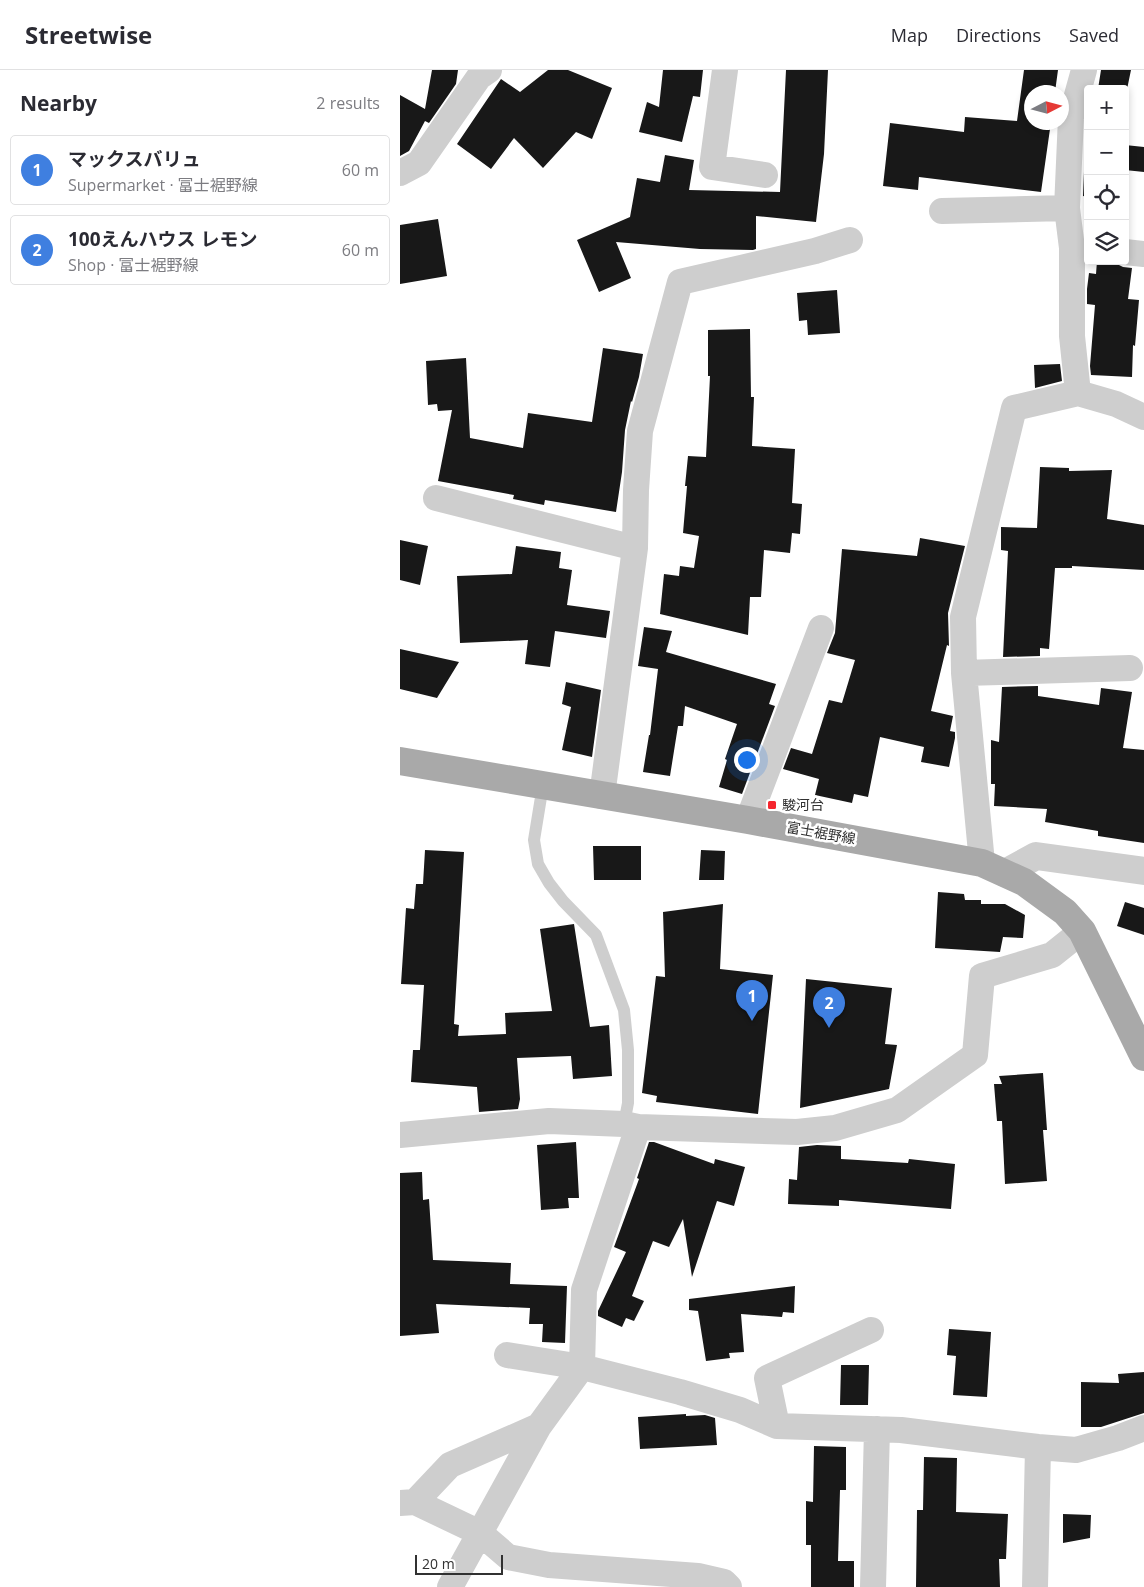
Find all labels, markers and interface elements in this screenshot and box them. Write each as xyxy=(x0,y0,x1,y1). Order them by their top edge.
text: Streetwise xyxy=(25,18,152,51)
text: Map xyxy=(891,23,928,47)
text: Directions xyxy=(956,23,1041,47)
text: Saved xyxy=(1069,23,1119,47)
north arrow xyxy=(1024,85,1069,130)
map controls xyxy=(1084,85,1129,265)
button: + xyxy=(1084,85,1129,130)
text: Nearby xyxy=(20,89,97,117)
text: 2 results xyxy=(316,92,380,114)
button: − xyxy=(1084,130,1129,175)
text: マックスバリュ xyxy=(68,146,200,172)
text: 1 xyxy=(32,159,42,181)
text: 60 m xyxy=(342,159,379,181)
text: Supermarket · 富士裾野線 xyxy=(68,174,258,196)
button: locate xyxy=(1084,175,1129,220)
button: layers xyxy=(1084,220,1129,265)
text: 100えんハウス レモン xyxy=(68,226,258,252)
text: 2 xyxy=(32,239,42,261)
text: 60 m xyxy=(342,239,379,261)
text: Shop · 富士裾野線 xyxy=(68,254,199,276)
your location xyxy=(734,747,760,773)
place label: 駿河台 xyxy=(782,795,824,814)
marker: 駿河台 xyxy=(766,799,778,811)
street label: 富士裾野線 xyxy=(785,817,857,848)
pin: 1 xyxy=(736,980,768,1021)
pin: 2 xyxy=(813,987,845,1028)
scale bar xyxy=(415,1552,502,1575)
text: 20 m xyxy=(422,1554,455,1573)

